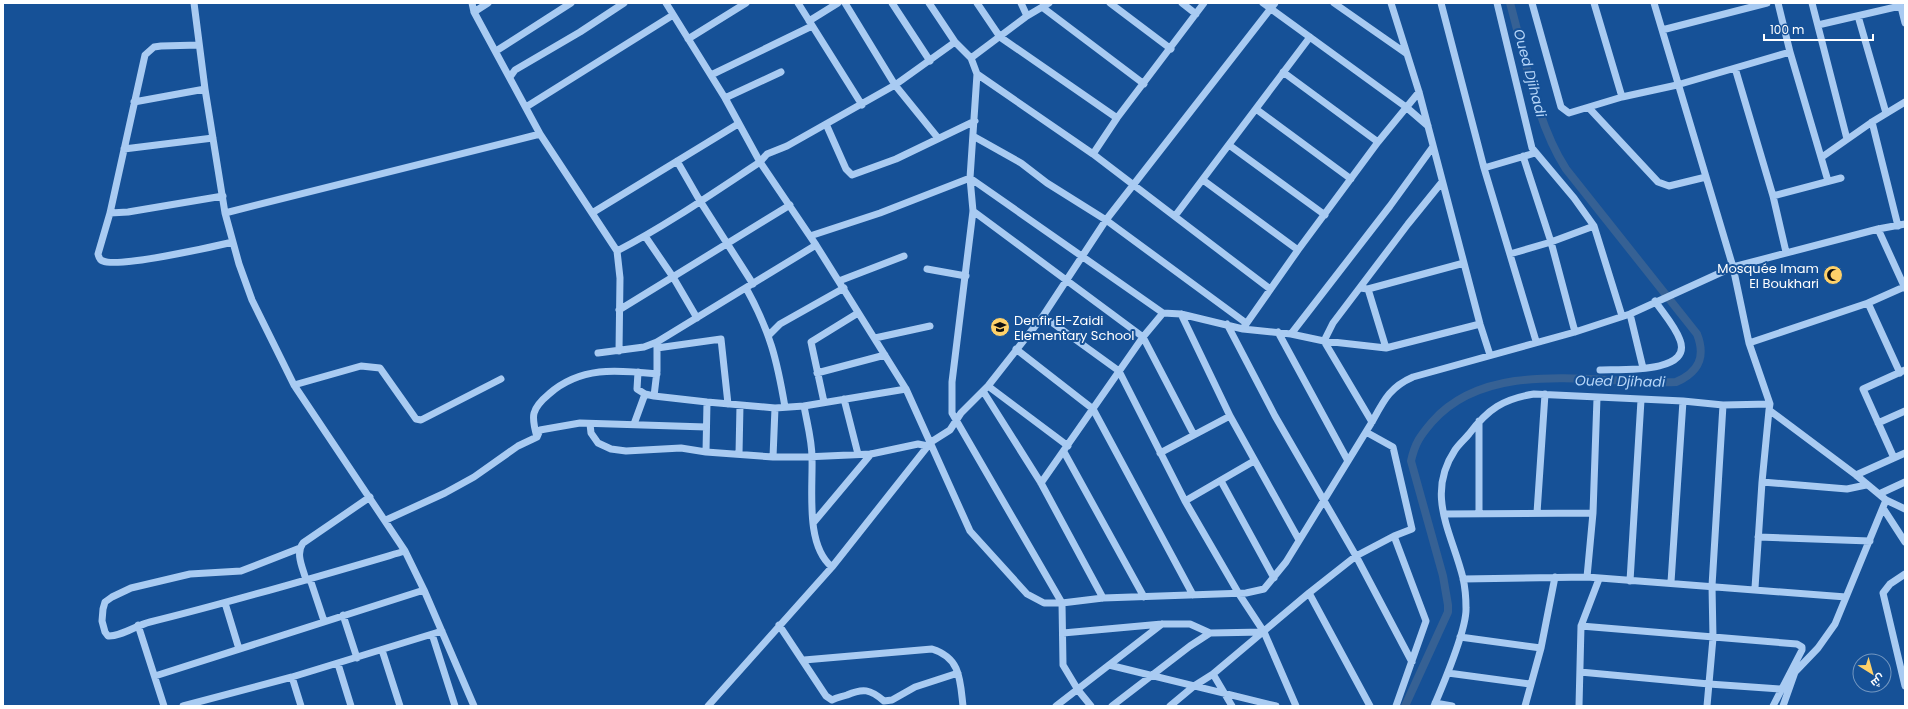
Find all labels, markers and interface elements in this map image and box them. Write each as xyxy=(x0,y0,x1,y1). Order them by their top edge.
scale bar xyxy=(1764,16,1873,42)
text: 100 m xyxy=(1770,21,1804,38)
water label: Oued Djihadi xyxy=(1509,27,1552,120)
place label: Mosquée Imam El Boukhari xyxy=(1717,259,1819,293)
mosque icon: Mosquée Imam El Boukhari xyxy=(1822,264,1844,286)
place label: Denfir El-Zaidi Elementary School xyxy=(1014,311,1135,345)
school or university icon: Denfir El-Zaidi Elementary School xyxy=(989,316,1011,338)
water label: Oued Djihadi xyxy=(1575,370,1666,392)
north arrow xyxy=(1852,653,1892,693)
text: ش xyxy=(1868,670,1888,692)

